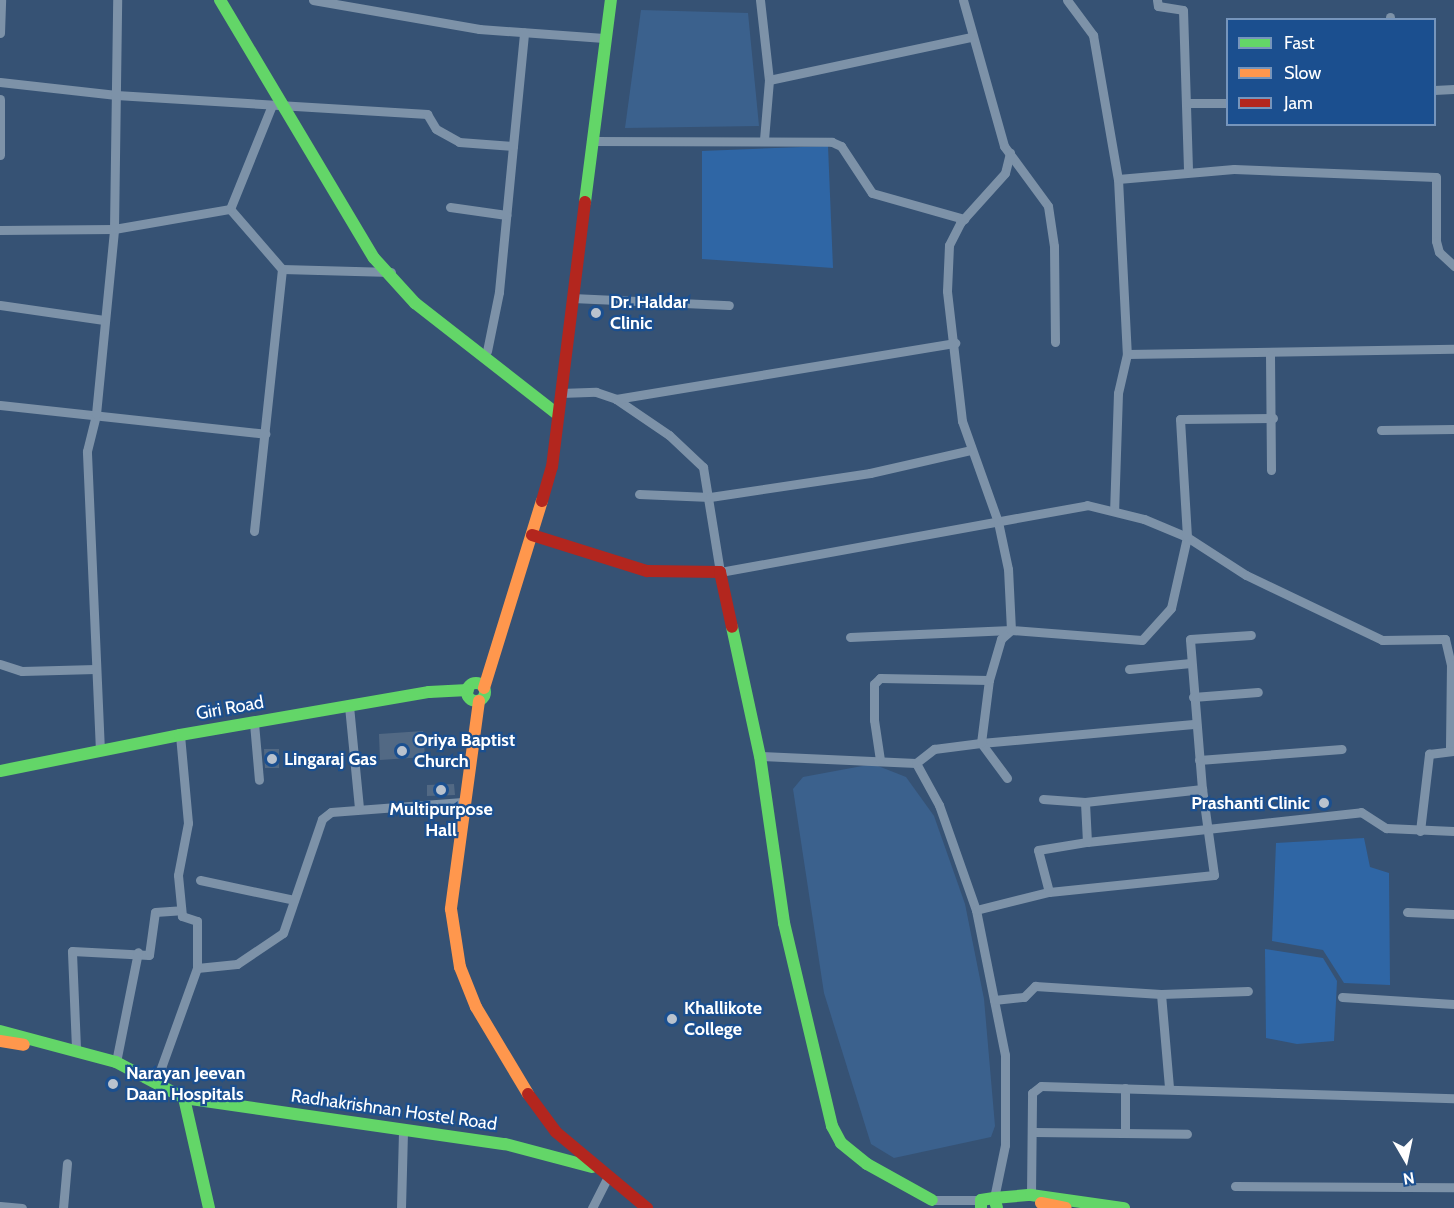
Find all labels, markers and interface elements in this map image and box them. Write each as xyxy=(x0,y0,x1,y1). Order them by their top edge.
legend xyxy=(1226,18,1436,126)
text: Fast xyxy=(1284,32,1315,54)
text: Slow xyxy=(1284,62,1321,84)
text: Jam xyxy=(1284,92,1313,114)
place label: Dr. Haldar Clinic xyxy=(610,292,688,334)
marker: Dr. Haldar Clinic xyxy=(587,304,605,322)
street label: Giri Road xyxy=(194,691,266,725)
place label: Oriya Baptist Church xyxy=(414,730,515,772)
marker: Oriya Baptist Church xyxy=(395,744,409,758)
place label: Lingaraj Gas xyxy=(284,748,377,770)
marker: Lingaraj Gas xyxy=(265,752,279,766)
marker: Multipurpose Hall xyxy=(434,783,448,797)
place label: Prashanti Clinic xyxy=(1191,792,1310,814)
marker: Prashanti Clinic xyxy=(1315,794,1333,812)
place label: Multipurpose Hall xyxy=(389,799,493,842)
place label: Khallikote College xyxy=(684,998,762,1040)
marker: Khallikote College xyxy=(665,1012,679,1026)
place label: Narayan Jeevan Daan Hospitals xyxy=(126,1063,245,1106)
marker: Narayan Jeevan Daan Hospitals xyxy=(104,1075,122,1093)
street label: Radhakrishnan Hostel Road xyxy=(290,1085,498,1135)
north arrow xyxy=(1376,1130,1436,1190)
text: N xyxy=(1402,1168,1416,1189)

